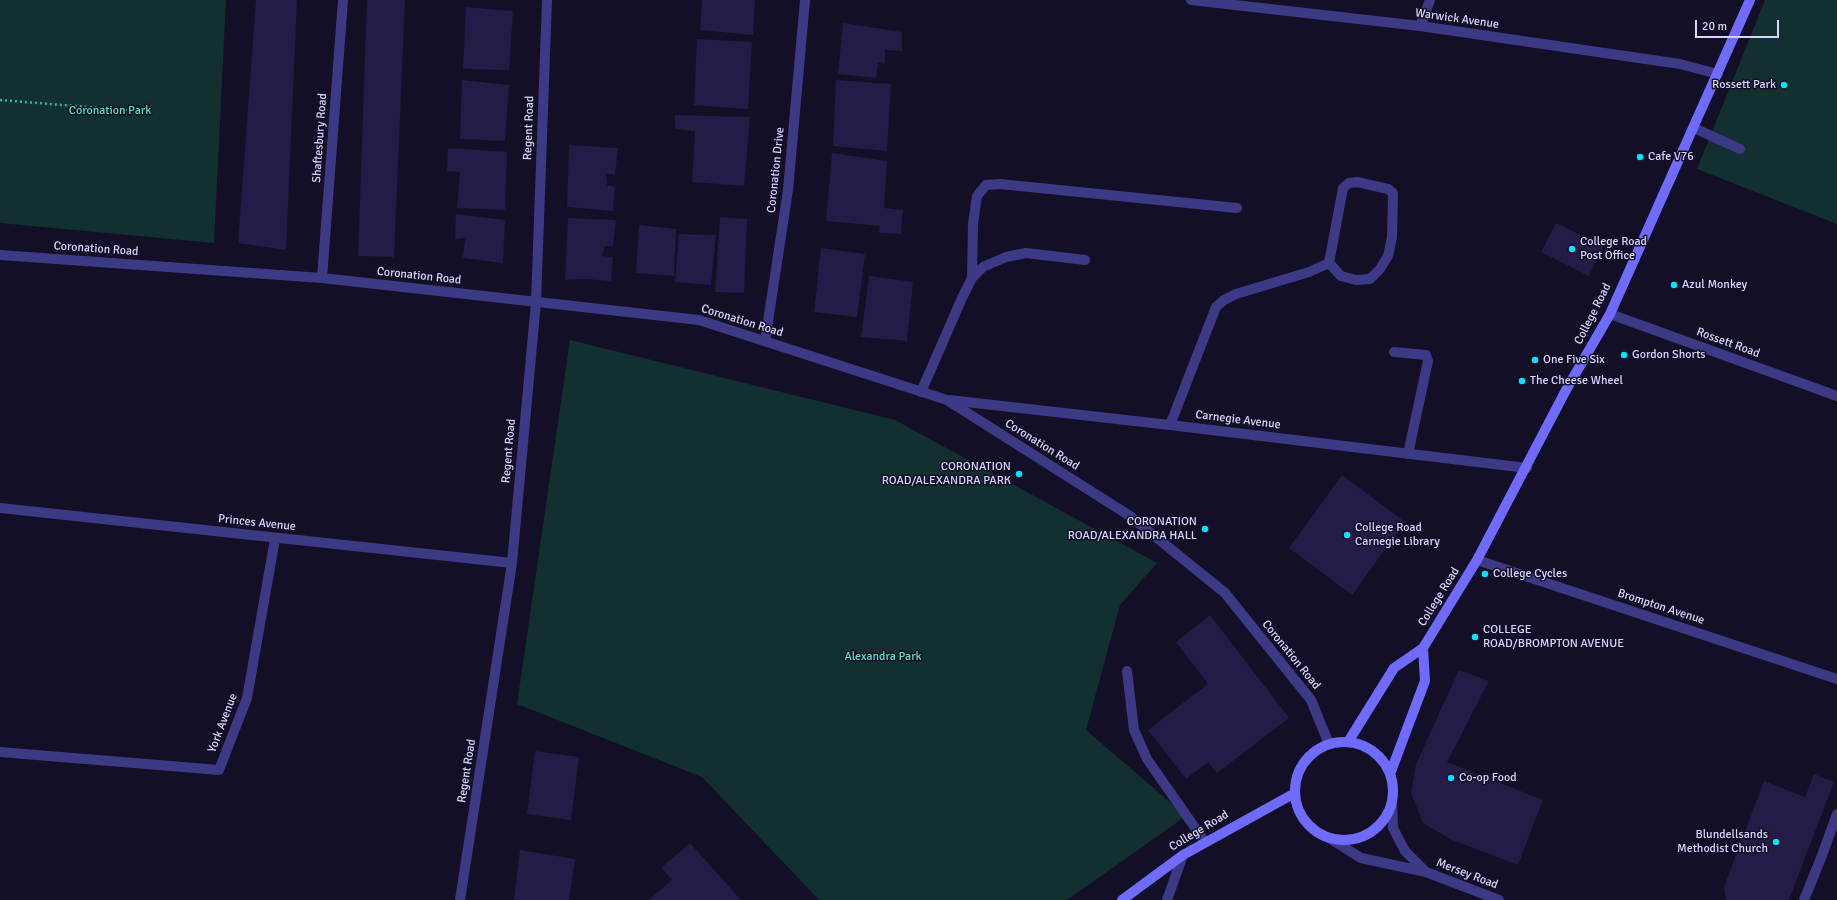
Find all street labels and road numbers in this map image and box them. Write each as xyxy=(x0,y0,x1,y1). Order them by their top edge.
street label: Warwick Avenue xyxy=(1414,6,1500,32)
street label: Shaftesbury Road xyxy=(310,93,330,183)
street label: Regent Road xyxy=(521,96,537,160)
street label: Coronation Drive xyxy=(764,126,788,214)
street label: Coronation Road xyxy=(53,239,139,259)
street label: Coronation Road xyxy=(376,264,462,288)
street label: College Road xyxy=(1571,281,1615,347)
street label: Coronation Road xyxy=(699,302,785,340)
street label: Rossett Road xyxy=(1694,325,1762,361)
street label: Carnegie Avenue xyxy=(1194,408,1282,432)
street label: Coronation Road xyxy=(1002,416,1082,474)
street label: Regent Road xyxy=(499,418,519,484)
street label: Princes Avenue xyxy=(217,512,297,534)
street label: College Road xyxy=(1415,565,1463,629)
street label: Brompton Avenue xyxy=(1616,586,1706,628)
street label: Coronation Road xyxy=(1259,617,1323,693)
street label: York Avenue xyxy=(205,691,241,755)
street label: Regent Road xyxy=(455,738,479,804)
street label: College Road xyxy=(1167,808,1231,854)
street label: Mersey Road xyxy=(1434,856,1500,892)

